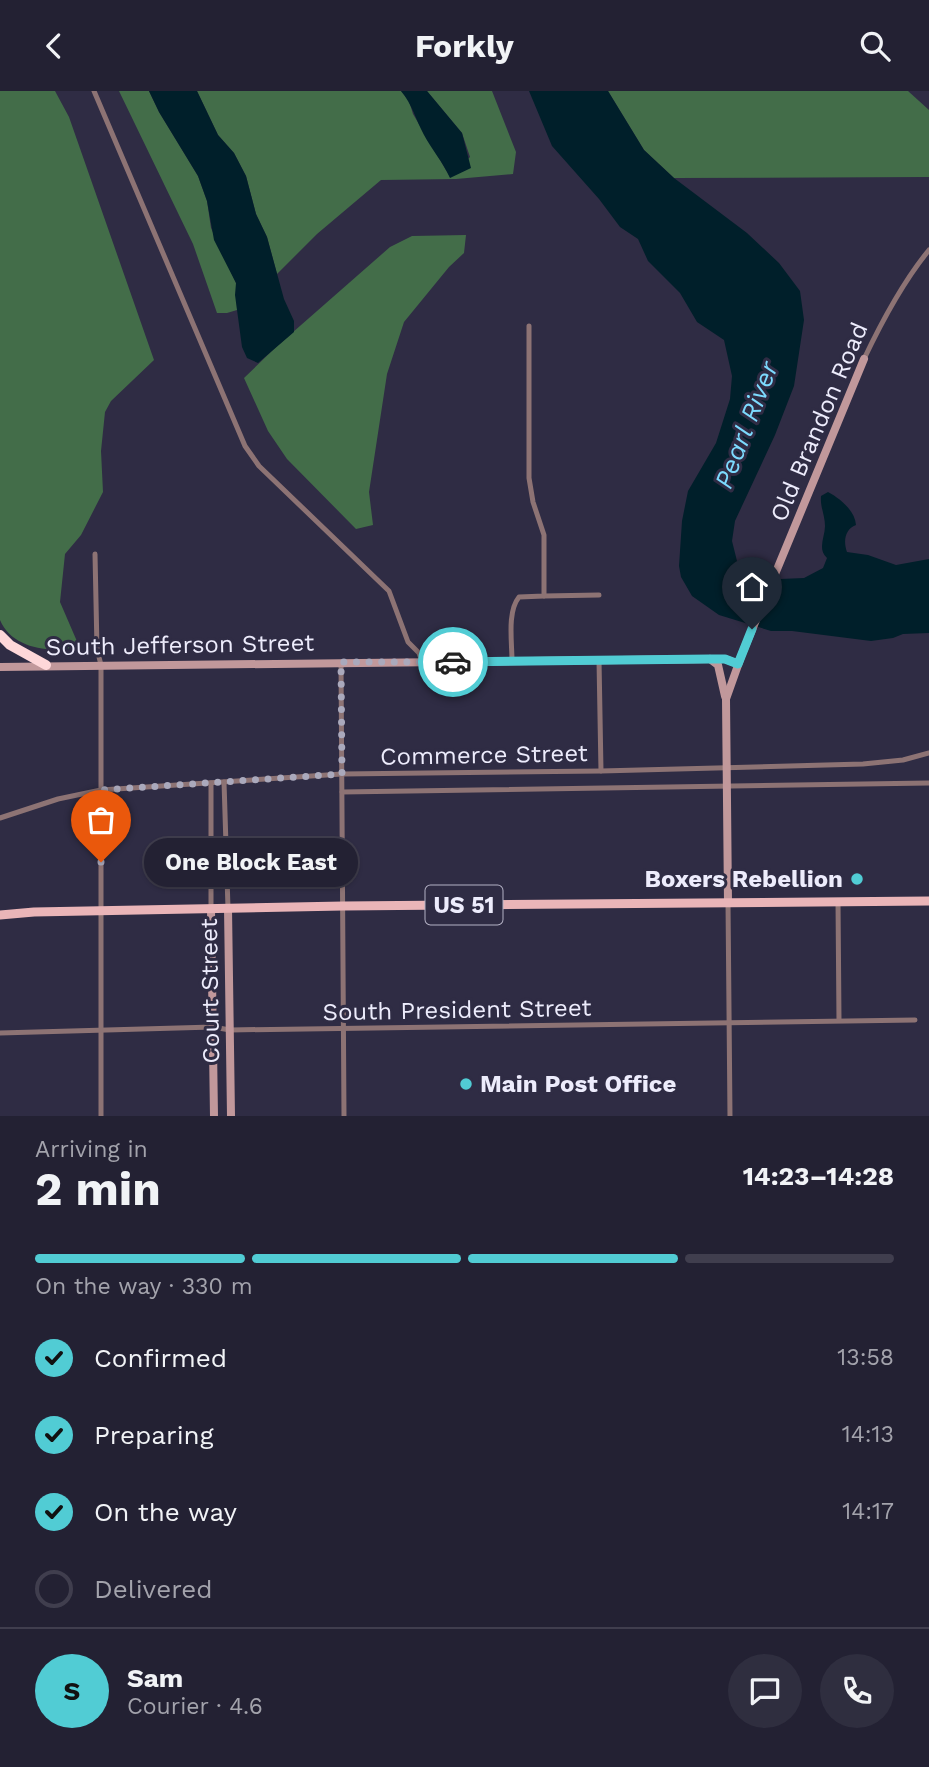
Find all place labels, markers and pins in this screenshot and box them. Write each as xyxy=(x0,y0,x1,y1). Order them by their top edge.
pin xyxy=(722,557,782,629)
pin xyxy=(71,790,131,862)
callout: One Block East xyxy=(143,837,356,887)
place label: Boxers Rebellion xyxy=(645,865,843,893)
marker: Boxers Rebellion xyxy=(849,871,865,887)
place label: Main Post Office xyxy=(480,1070,676,1098)
marker: Main Post Office xyxy=(458,1076,474,1092)

